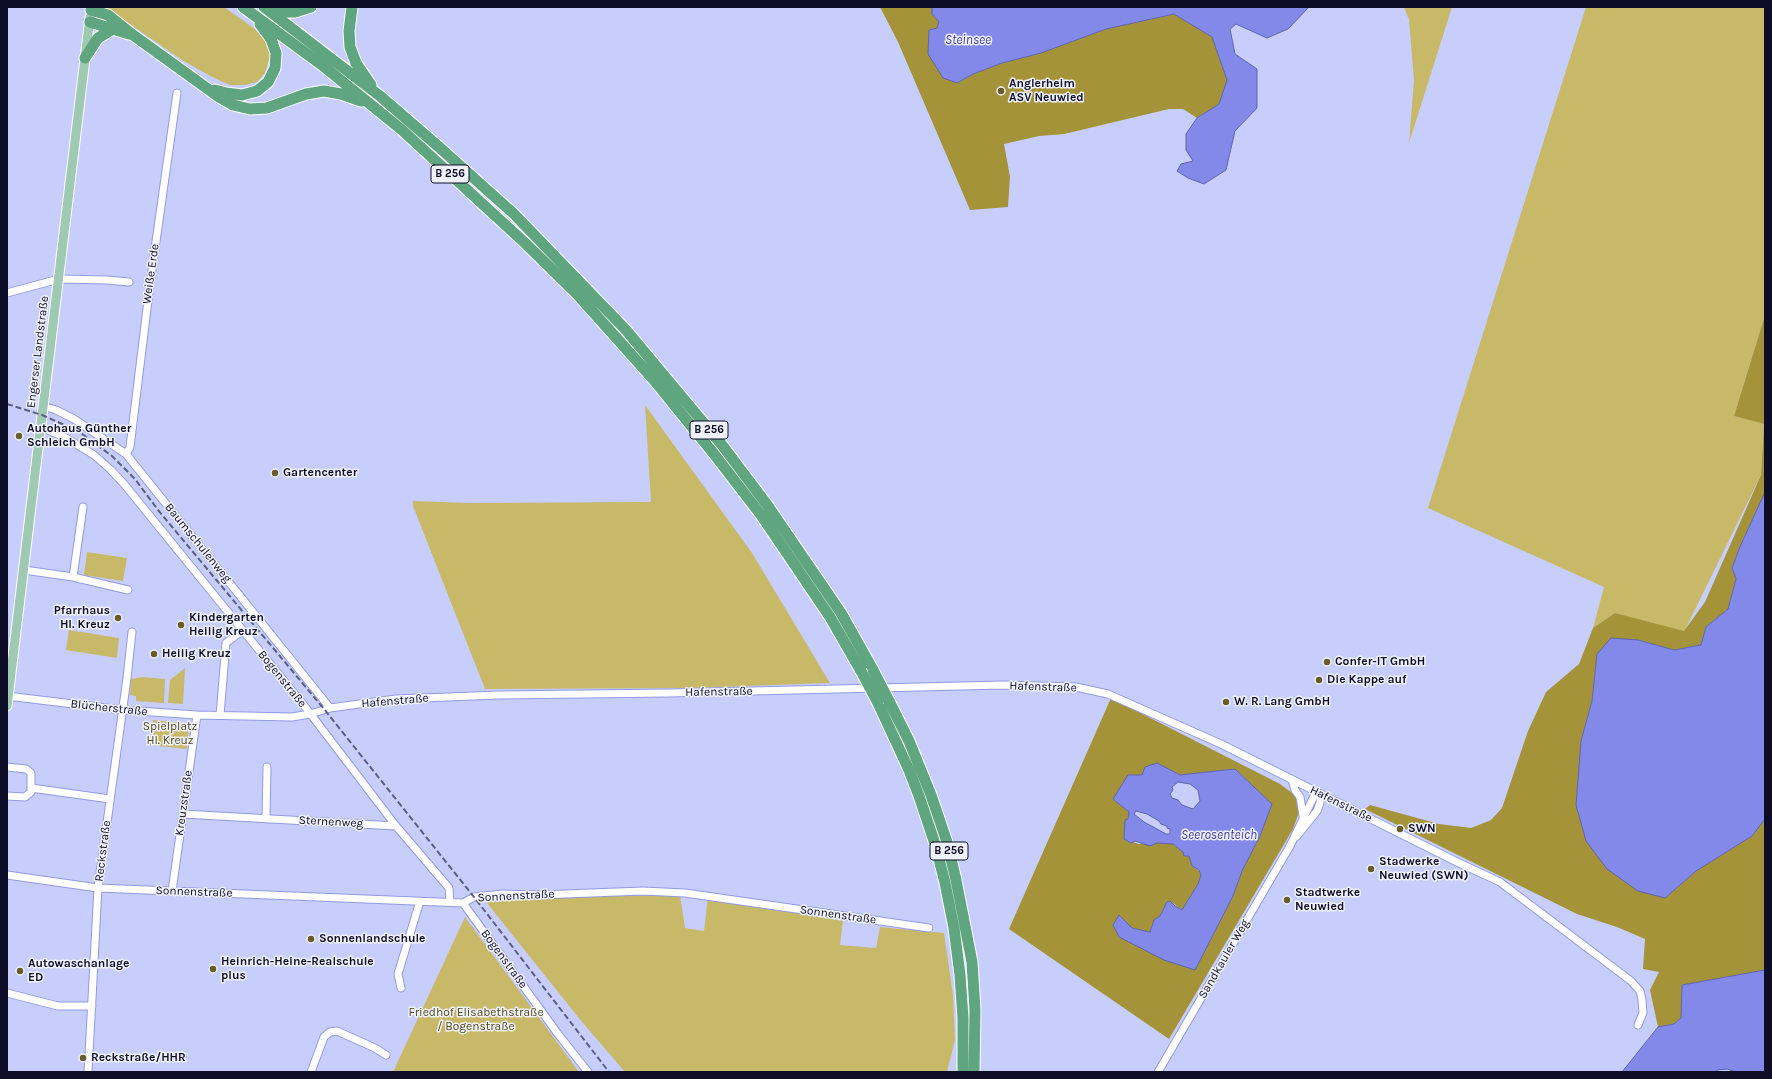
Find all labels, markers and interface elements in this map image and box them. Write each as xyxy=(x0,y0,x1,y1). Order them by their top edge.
water label: Steinsee xyxy=(945,32,991,48)
place label: Anglerheim ASV Neuwied xyxy=(1009,77,1084,105)
marker: Anglerheim ASV Neuwied xyxy=(996,86,1006,96)
road number: B 256 xyxy=(431,165,469,183)
street label: Weiße Erde xyxy=(140,243,162,305)
street label: Engerser Landstraße xyxy=(24,295,52,409)
road number: B 256 xyxy=(690,421,728,439)
place label: Autohaus Günther Schleich GmbH xyxy=(27,422,131,450)
marker: Autohaus Günther Schleich GmbH xyxy=(14,431,24,441)
place label: Gartencenter xyxy=(283,466,357,480)
marker: Gartencenter xyxy=(270,468,280,478)
street label: Baumschulenweg xyxy=(162,500,234,586)
place label: Pfarrhaus Hl. Kreuz xyxy=(54,604,110,632)
place label: Kindergarten Heilig Kreuz xyxy=(189,611,264,639)
marker: Pfarrhaus Hl. Kreuz xyxy=(113,613,123,623)
marker: Kindergarten Heilig Kreuz xyxy=(176,620,186,630)
place label: Heilig Kreuz xyxy=(162,647,231,661)
street label: Bogenstraße xyxy=(255,647,309,711)
marker: Heilig Kreuz xyxy=(149,649,159,659)
place label: Confer-IT GmbH xyxy=(1335,655,1425,669)
marker: Confer-IT GmbH xyxy=(1322,657,1332,667)
place label: Die Kappe auf xyxy=(1327,673,1406,687)
marker: Die Kappe auf xyxy=(1314,675,1324,685)
street label: Hafenstraße xyxy=(1009,679,1077,695)
street label: Hafenstraße xyxy=(685,684,753,700)
street label: Hafenstraße xyxy=(361,691,429,711)
place label: W. R. Lang GmbH xyxy=(1234,695,1330,709)
street label: Blücherstraße xyxy=(70,697,148,719)
marker: W. R. Lang GmbH xyxy=(1221,697,1231,707)
park label: Spielplatz Hl. Kreuz xyxy=(143,720,197,748)
street label: Kreuzstraße xyxy=(172,769,196,837)
street label: Hafenstraße xyxy=(1308,783,1374,825)
street label: Sternenweg xyxy=(298,813,364,831)
street label: Reckstraße xyxy=(92,819,114,883)
place label: SWN xyxy=(1408,822,1436,836)
marker: SWN xyxy=(1395,824,1405,834)
water label: Seerosenteich xyxy=(1181,827,1257,843)
road number: B 256 xyxy=(930,842,968,860)
place label: Stadwerke Neuwied (SWN) xyxy=(1379,855,1468,883)
marker: Stadwerke Neuwied (SWN) xyxy=(1366,864,1376,874)
street label: Sonnenstraße xyxy=(155,883,233,901)
place label: Stadtwerke Neuwied xyxy=(1295,886,1360,914)
street label: Sonnenstraße xyxy=(477,887,555,905)
marker: Stadtwerke Neuwied xyxy=(1282,895,1292,905)
street label: Sonnenstraße xyxy=(799,903,877,927)
street label: Sandkauler Weg xyxy=(1196,917,1252,1001)
street label: Bogenstraße xyxy=(478,927,530,991)
place label: Sonnenlandschule xyxy=(319,932,425,946)
marker: Sonnenlandschule xyxy=(306,934,316,944)
place label: Heinrich-Heine-Realschule plus xyxy=(221,955,374,983)
place label: Autowaschanlage ED xyxy=(28,957,129,985)
marker: Heinrich-Heine-Realschule plus xyxy=(208,964,218,974)
marker: Autowaschanlage ED xyxy=(15,966,25,976)
park label: Friedhof Elisabethstraße / Bogenstraße xyxy=(408,1006,544,1034)
place label: Reckstraße/HHR xyxy=(91,1051,186,1065)
marker: Reckstraße/HHR xyxy=(78,1053,88,1063)

